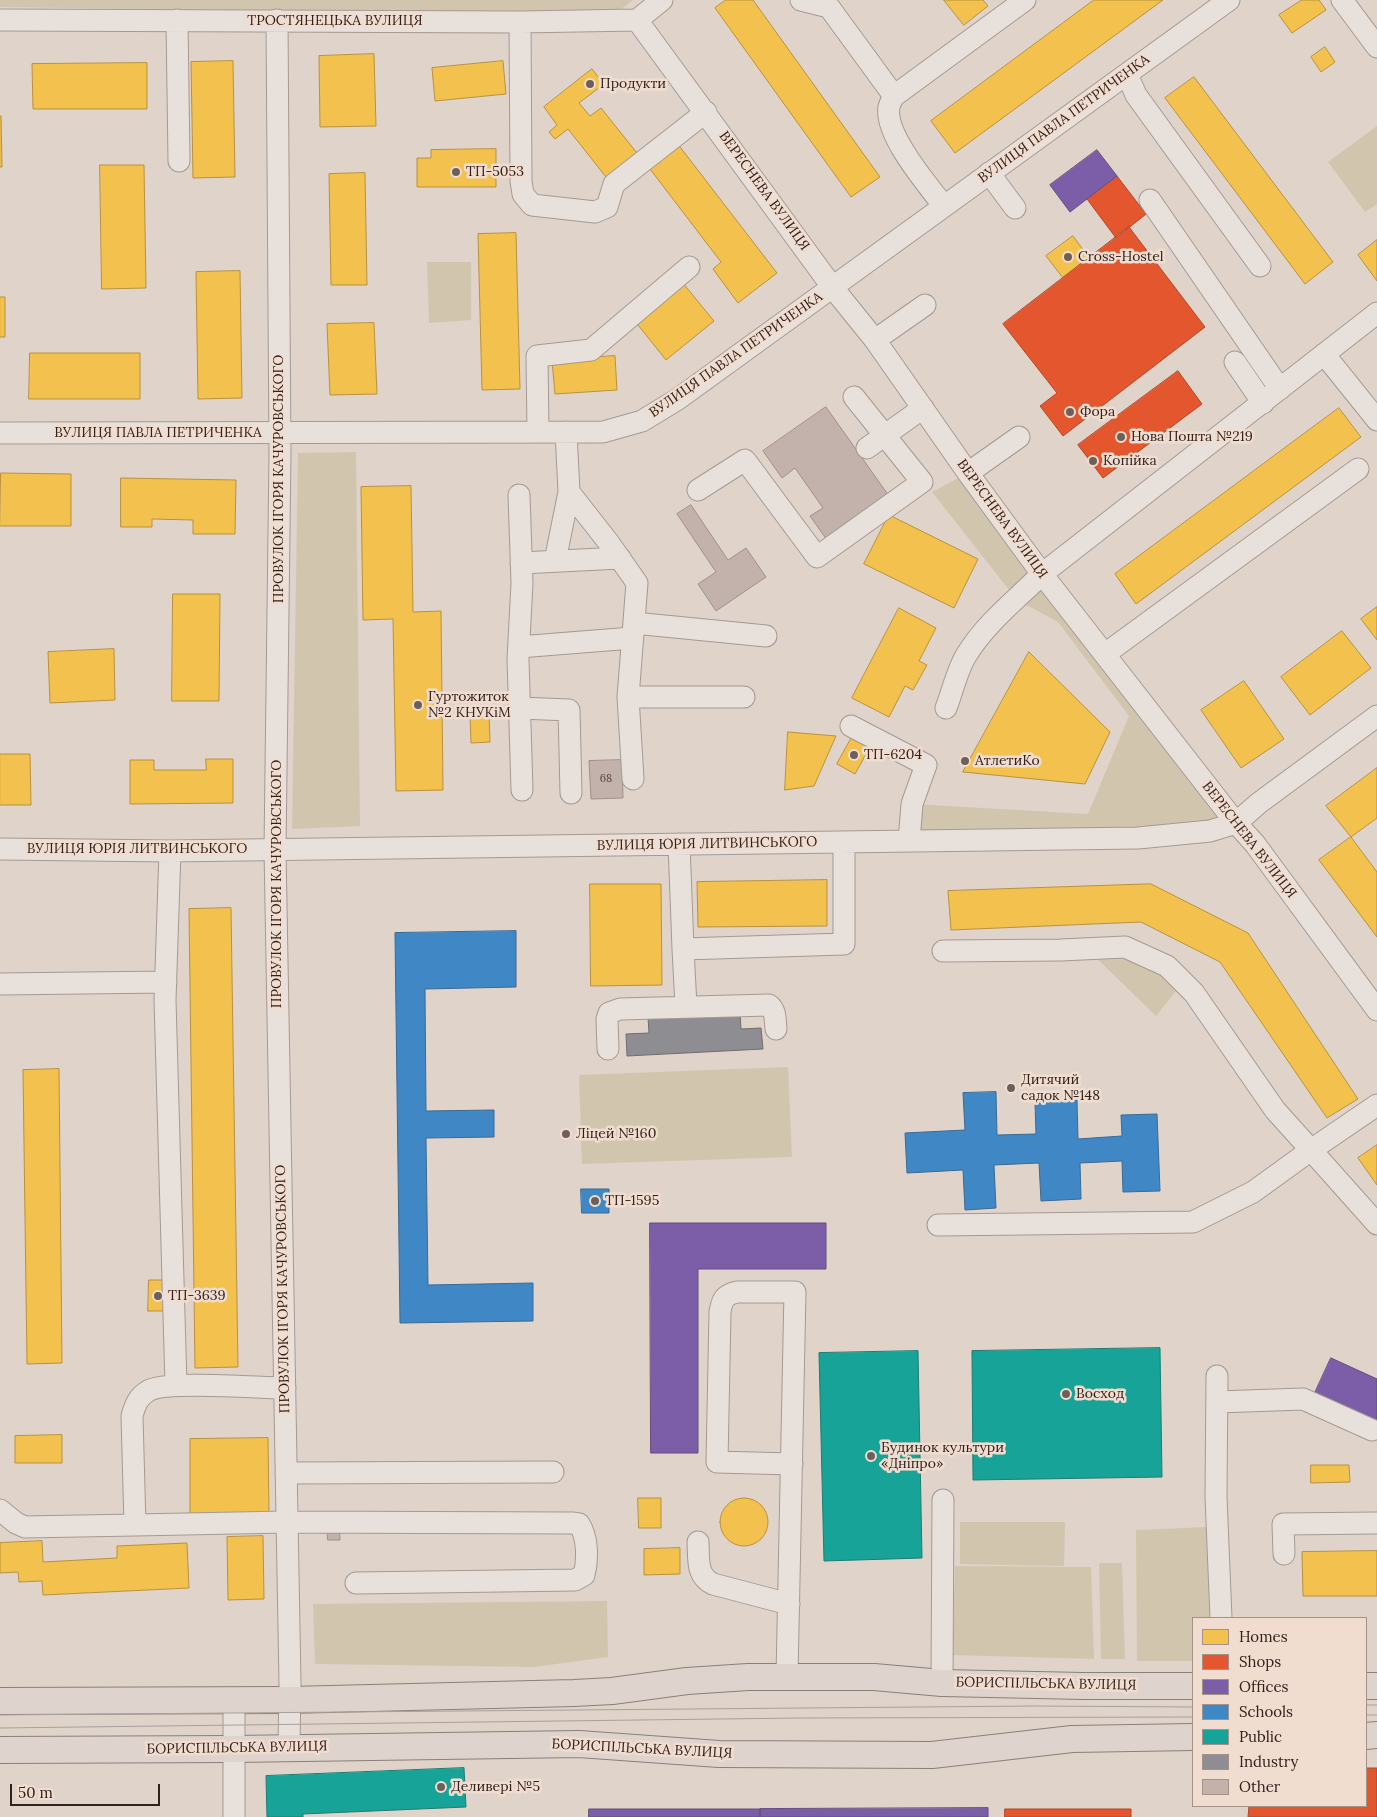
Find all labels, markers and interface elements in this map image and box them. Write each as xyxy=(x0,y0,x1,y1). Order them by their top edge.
street label: ТРОСТЯНЕЦЬКА ВУЛИЦЯ xyxy=(247,13,423,29)
street label: ВУЛИЦЯ ПАВЛА ПЕТРИЧЕНКА xyxy=(975,51,1153,187)
place label: Продукти xyxy=(600,76,666,92)
marker: Продукти xyxy=(584,78,596,90)
street label: ВЕРЕСНЕВА ВУЛИЦЯ xyxy=(715,128,813,254)
place label: ТП-5053 xyxy=(466,164,524,180)
marker: ТП-5053 xyxy=(450,166,462,178)
place label: Cross-Hostel xyxy=(1078,249,1164,265)
marker: Cross-Hostel xyxy=(1062,251,1074,263)
street label: ВУЛИЦЯ ПАВЛА ПЕТРИЧЕНКА xyxy=(646,289,826,421)
street label: ПРОВУЛОК ІГОРЯ КАЧУРОВСЬКОГО xyxy=(271,355,287,603)
place label: Фора xyxy=(1080,404,1115,420)
marker: Фора xyxy=(1064,406,1076,418)
street label: ВУЛИЦЯ ПАВЛА ПЕТРИЧЕНКА xyxy=(54,425,262,441)
place label: Нова Пошта №219 xyxy=(1131,429,1253,445)
marker: Нова Пошта №219 xyxy=(1115,431,1127,443)
place label: Копійка xyxy=(1103,453,1157,469)
marker: Копійка xyxy=(1087,455,1099,467)
street label: ВЕРЕСНЕВА ВУЛИЦЯ xyxy=(953,456,1051,582)
place label: Гуртожиток №2 КНУКіМ xyxy=(428,689,511,722)
marker: Гуртожиток №2 КНУКіМ xyxy=(412,699,424,711)
place label: ТП-6204 xyxy=(864,747,922,763)
marker: ТП-6204 xyxy=(848,749,860,761)
place label: АтлетиКо xyxy=(975,753,1040,769)
marker: АтлетиКо xyxy=(959,755,971,767)
street label: ПРОВУЛОК ІГОРЯ КАЧУРОВСЬКОГО xyxy=(269,760,285,1008)
house number: 68 xyxy=(600,772,612,786)
street label: ВЕРЕСНЕВА ВУЛИЦЯ xyxy=(1198,778,1300,902)
street label: ВУЛИЦЯ ЮРІЯ ЛИТВИНСЬКОГО xyxy=(597,834,817,854)
street label: ВУЛИЦЯ ЮРІЯ ЛИТВИНСЬКОГО xyxy=(27,841,247,857)
place label: Дитячий садок №148 xyxy=(1021,1072,1100,1104)
marker: Дитячий садок №148 xyxy=(1005,1082,1017,1094)
place label: Ліцей №160 xyxy=(576,1126,656,1142)
marker: Ліцей №160 xyxy=(560,1128,572,1140)
street label: ПРОВУЛОК ІГОРЯ КАЧУРОВСЬКОГО xyxy=(272,1165,294,1413)
place label: ТП-1595 xyxy=(605,1193,659,1209)
marker: ТП-1595 xyxy=(589,1195,601,1207)
place label: ТП-3639 xyxy=(168,1288,226,1304)
marker: ТП-3639 xyxy=(152,1290,164,1302)
place label: Восход xyxy=(1076,1386,1124,1402)
marker: Восход xyxy=(1060,1388,1072,1400)
place label: Будинок культури «Дніпро» xyxy=(881,1440,1004,1472)
marker: Будинок культури «Дніпро» xyxy=(865,1450,877,1462)
legend xyxy=(1192,1617,1367,1807)
text: Homes xyxy=(1239,1627,1288,1646)
text: Shops xyxy=(1239,1652,1281,1671)
street label: БОРИСПІЛЬСЬКА ВУЛИЦЯ xyxy=(955,1674,1137,1694)
text: Offices xyxy=(1239,1677,1288,1696)
text: Schools xyxy=(1239,1702,1293,1721)
text: Public xyxy=(1239,1727,1282,1746)
street label: БОРИСПІЛЬСЬКА ВУЛИЦЯ xyxy=(551,1736,733,1762)
street label: БОРИСПІЛЬСЬКА ВУЛИЦЯ xyxy=(146,1738,328,1758)
text: Industry xyxy=(1239,1752,1298,1771)
scale bar xyxy=(12,1774,162,1806)
text: Other xyxy=(1239,1777,1280,1796)
place label: Деливері №5 xyxy=(451,1779,540,1795)
marker: Деливері №5 xyxy=(435,1781,447,1793)
text: 50 m xyxy=(18,1783,53,1802)

